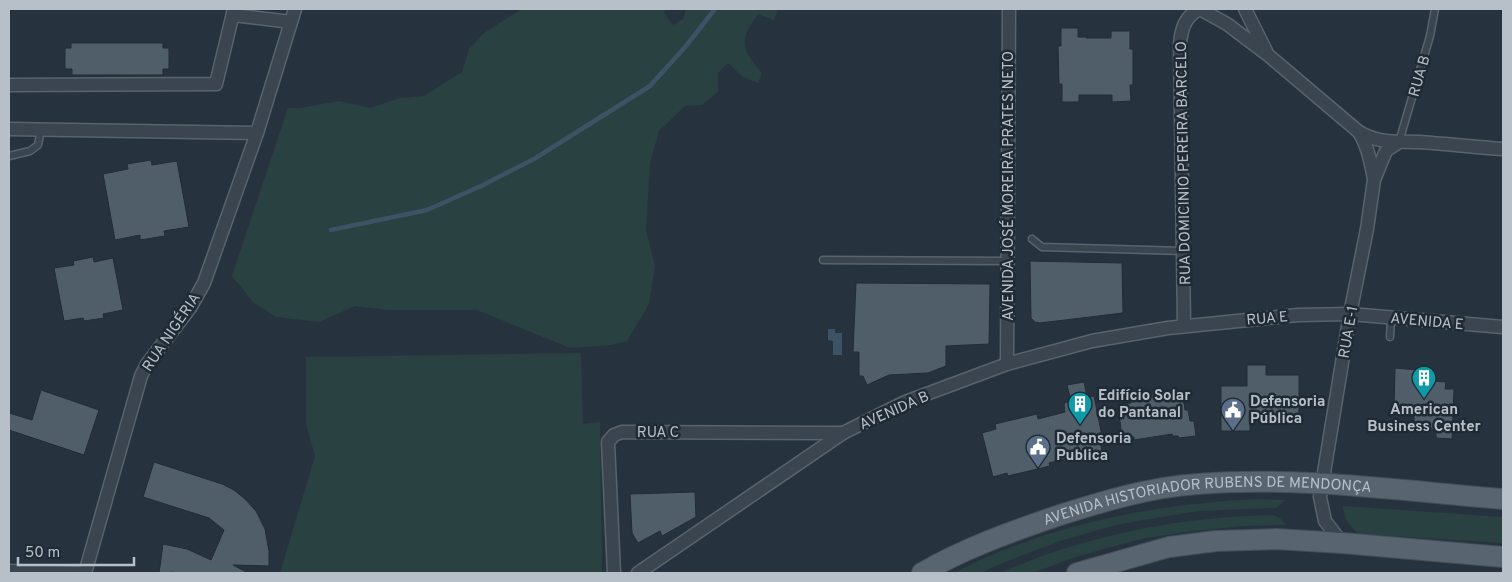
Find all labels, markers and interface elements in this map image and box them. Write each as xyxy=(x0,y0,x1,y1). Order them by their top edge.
street label: RUA DOMICINIO PEREIRA BARCELO xyxy=(1173,41,1196,285)
street label: AVENIDA JOSÉ MOREIRA PRATES NETO xyxy=(999,51,1019,321)
street label: RUA B xyxy=(1405,53,1435,99)
street label: RUA NIGÉRIA xyxy=(138,289,206,376)
street label: RUA E-1 xyxy=(1336,305,1363,360)
street label: RUA E xyxy=(1246,308,1289,331)
street label: AVENIDA E xyxy=(1389,310,1464,335)
building icon: American Business Center xyxy=(1411,365,1437,399)
place label: Edifício Solar do Pantanal xyxy=(1098,387,1191,423)
street label: AVENIDA B xyxy=(857,388,932,435)
building icon: Edifício Solar do Pantanal xyxy=(1067,391,1093,425)
place label: Defensoria Pública xyxy=(1250,393,1325,429)
public building icon: Defensoria Pública xyxy=(1220,397,1246,431)
place label: American Business Center xyxy=(1367,401,1482,437)
street label: RUA C xyxy=(637,424,679,443)
place label: Defensoria Publica xyxy=(1056,430,1131,466)
public building icon: Defensoria Publica xyxy=(1025,434,1051,468)
street label: AVENIDA HISTORIADOR RUBENS DE MENDONÇA xyxy=(1041,474,1372,531)
scale bar xyxy=(18,534,134,566)
text: 50 m xyxy=(25,544,60,563)

